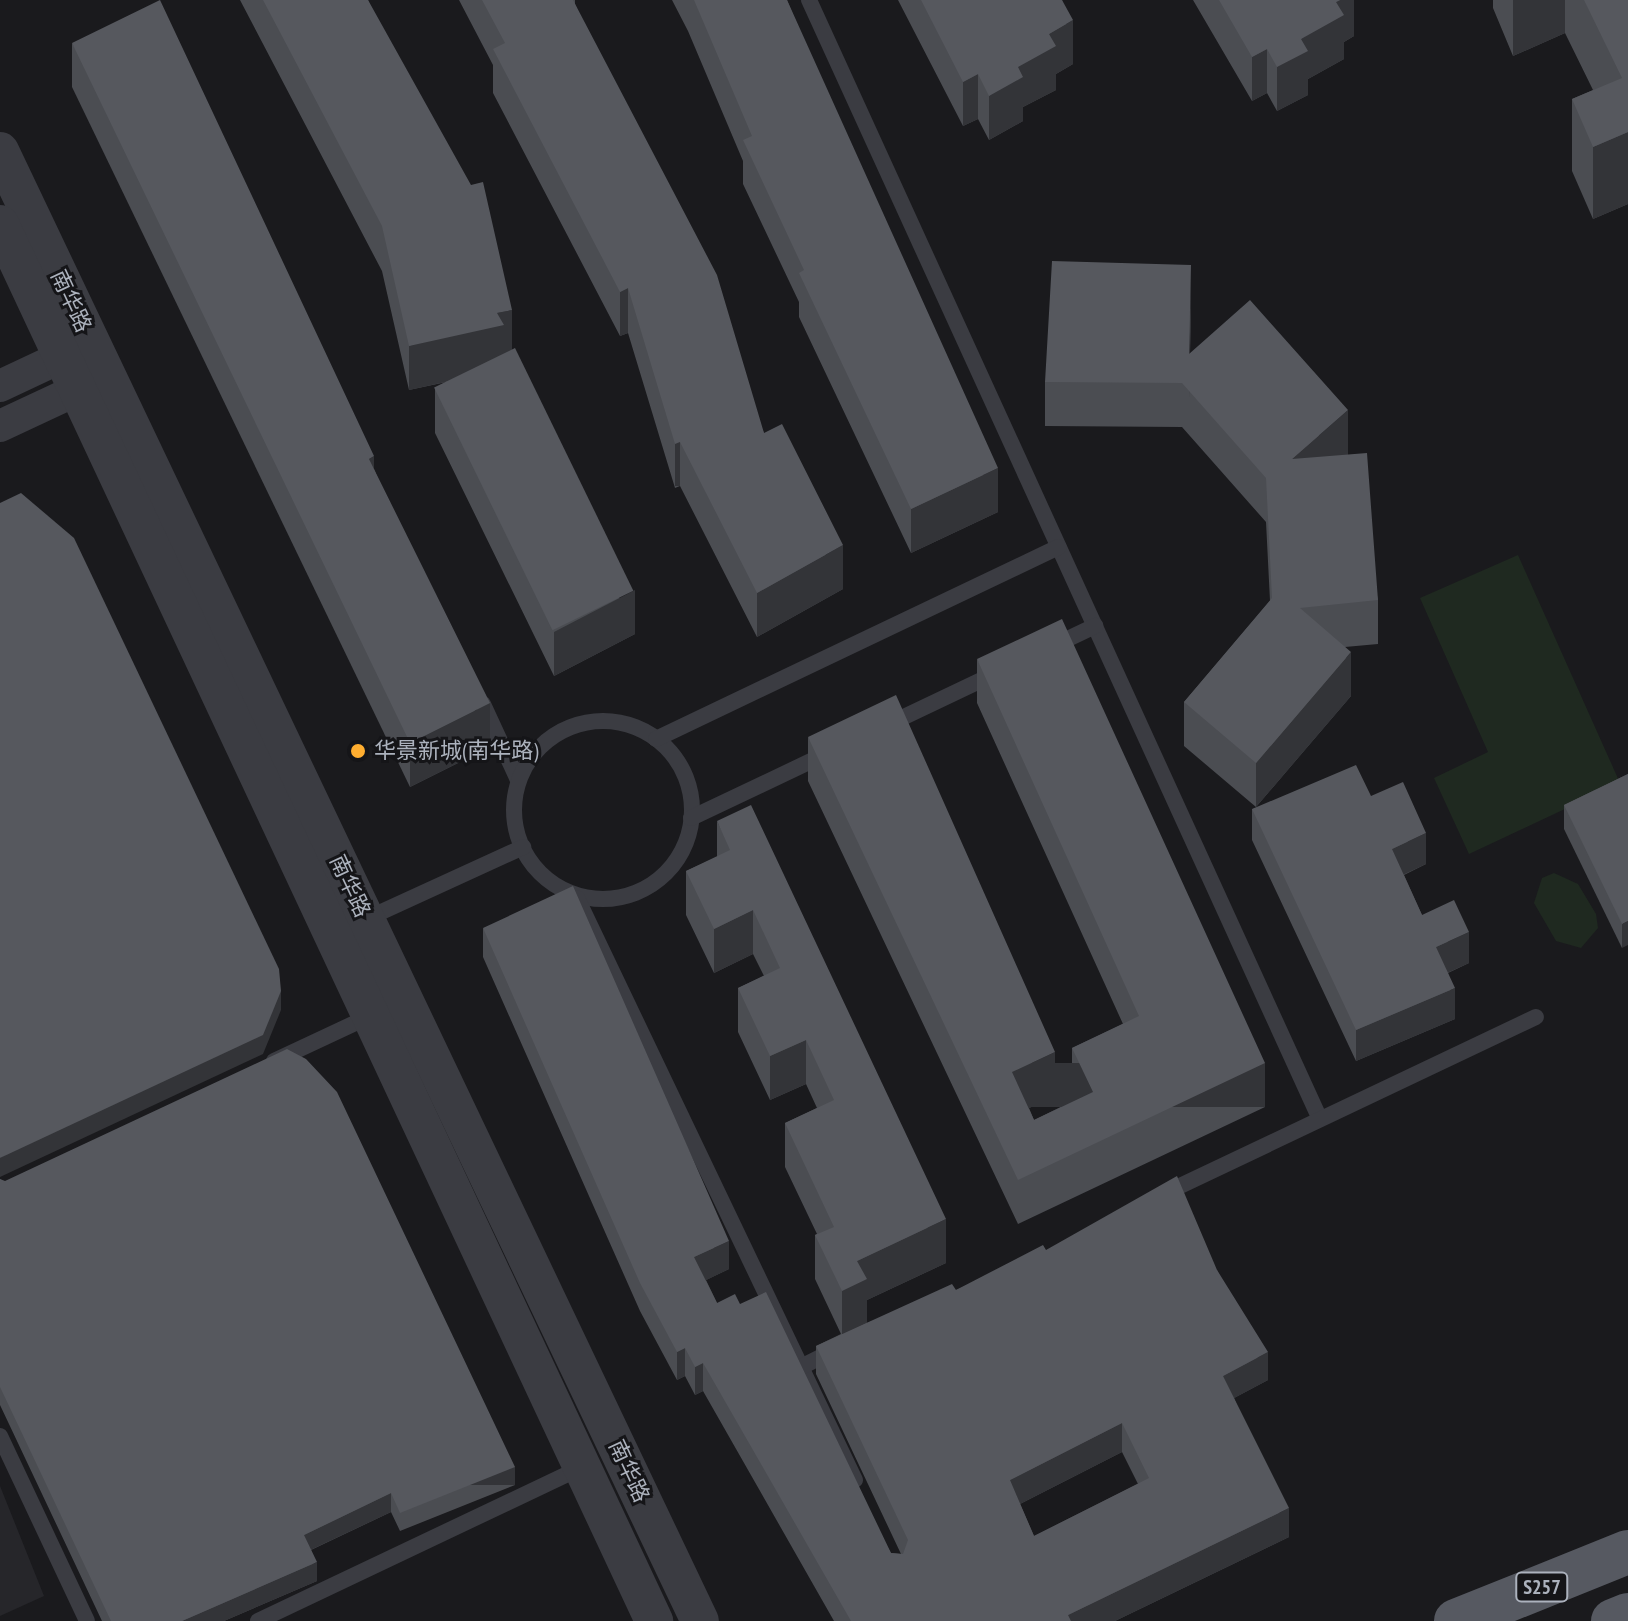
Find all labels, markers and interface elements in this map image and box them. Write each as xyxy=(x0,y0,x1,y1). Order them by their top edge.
street label: 南华路 xyxy=(45,266,97,336)
place label: 华景新城(南华路) xyxy=(374,738,538,764)
marker: 华景新城(南华路) xyxy=(349,742,367,760)
street label: 南华路 xyxy=(324,851,376,921)
street label: 南华路 xyxy=(603,1436,655,1506)
road number: S257 xyxy=(1514,1571,1570,1603)

